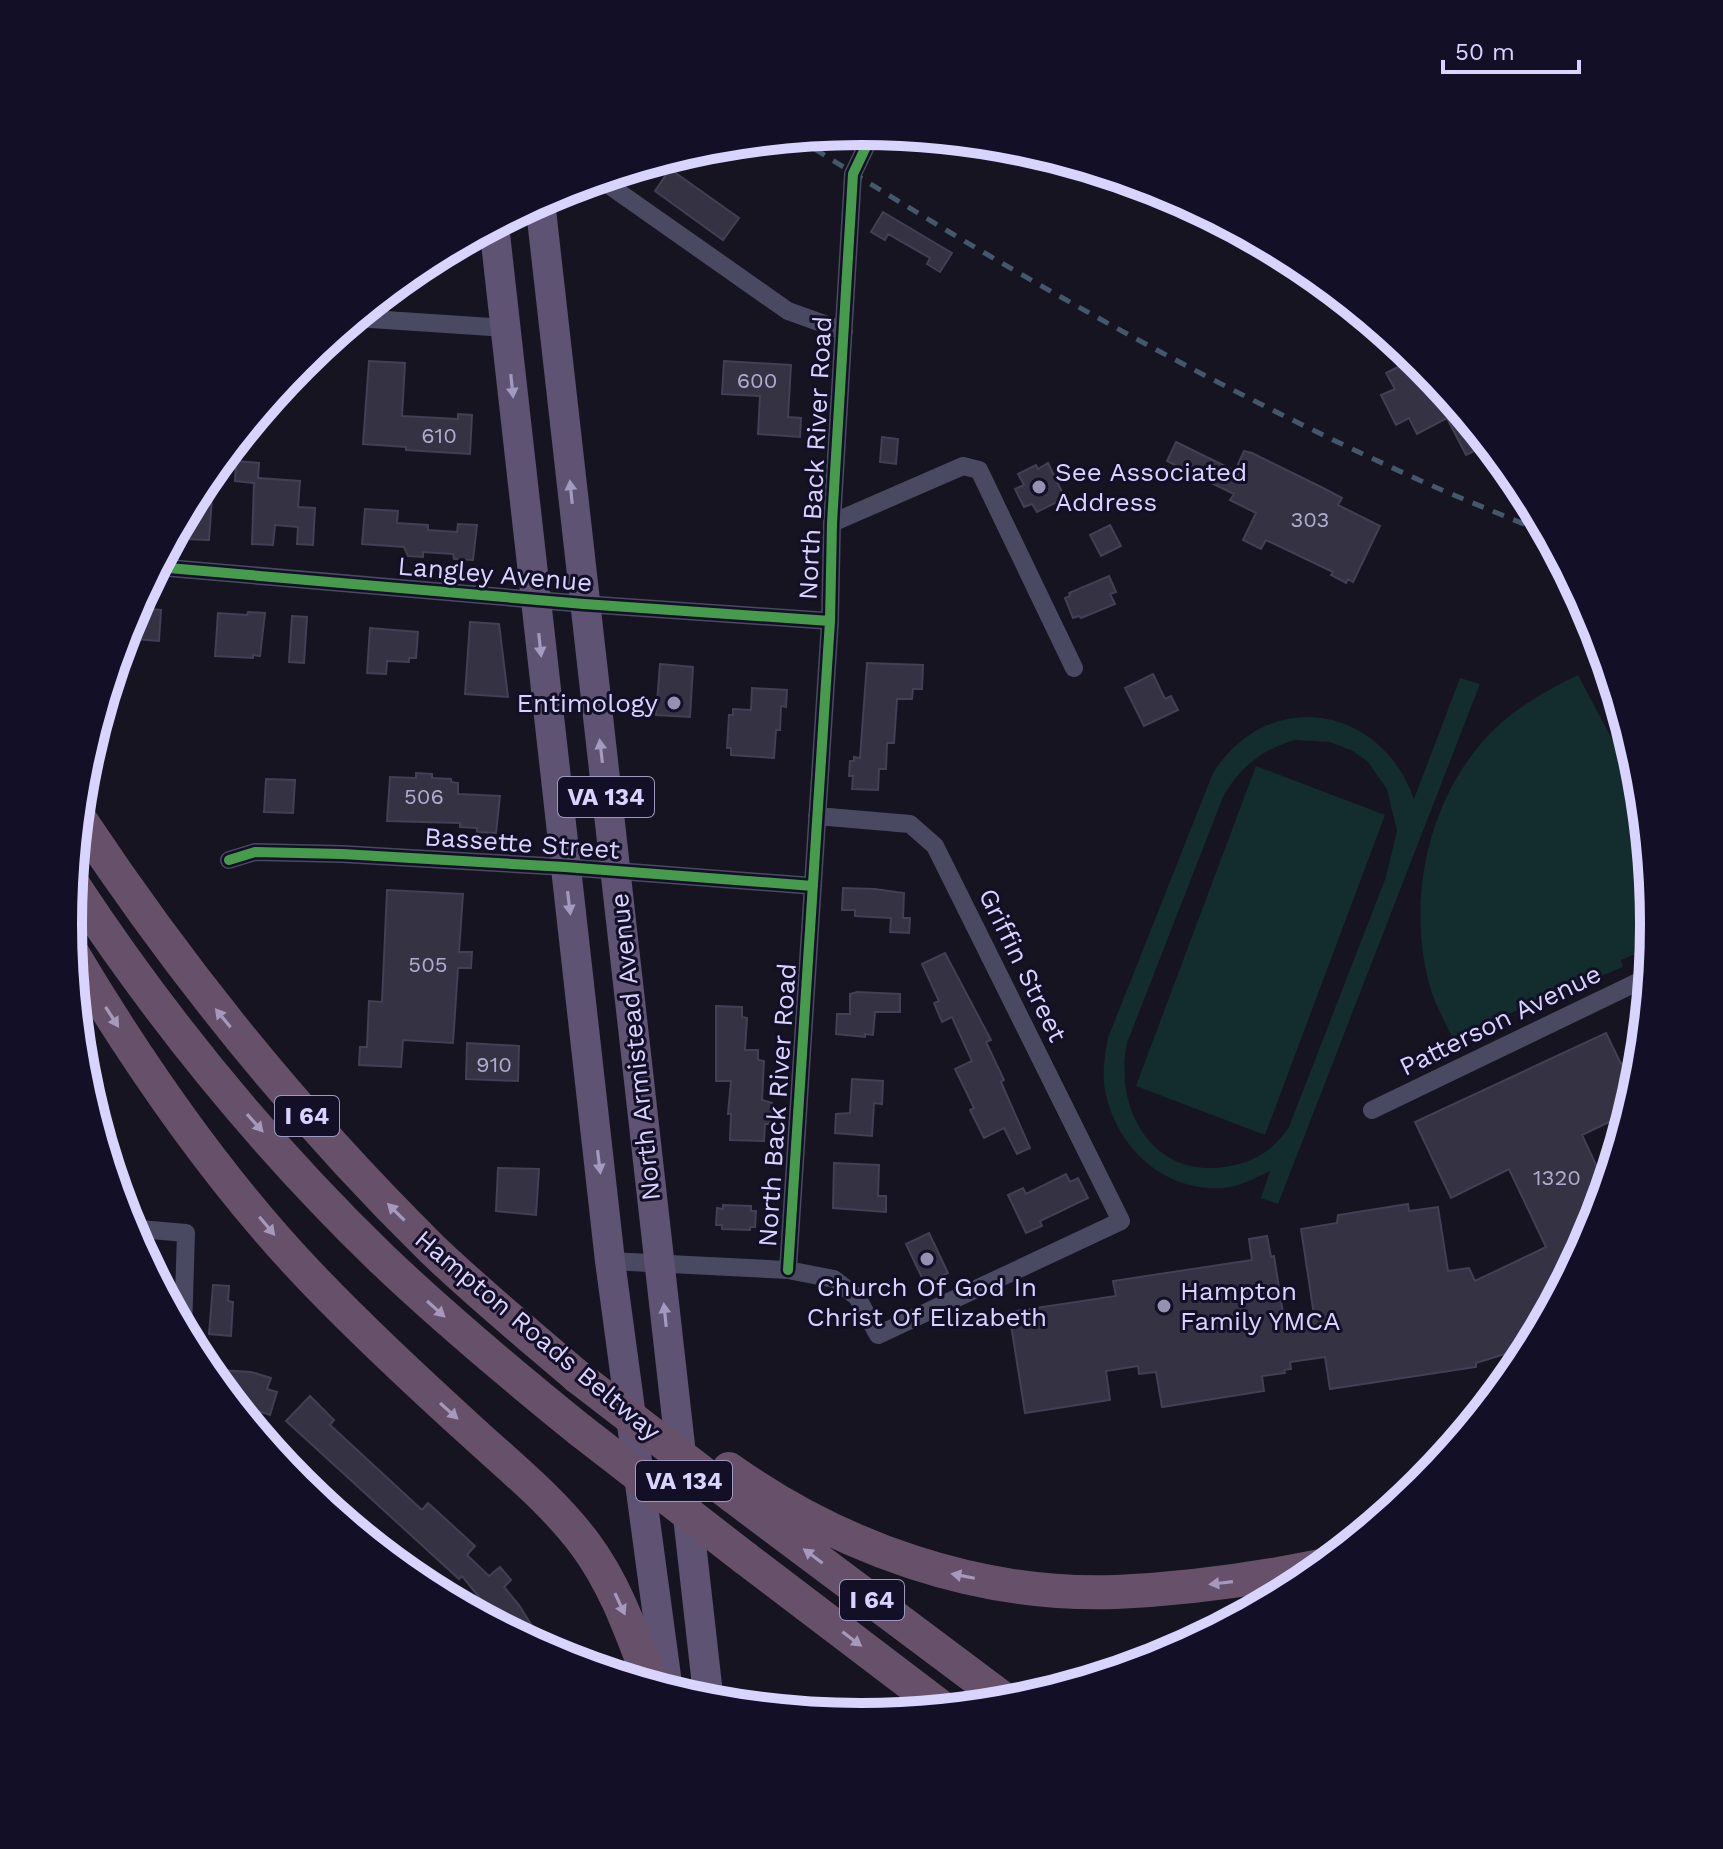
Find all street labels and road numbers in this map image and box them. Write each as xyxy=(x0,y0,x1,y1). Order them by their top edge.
street label: North Back River Road xyxy=(793,315,837,601)
street label: Langley Avenue xyxy=(397,551,593,597)
road number: VA 134 xyxy=(558,777,654,817)
street label: Bassette Street xyxy=(423,821,621,865)
street label: Griffin Street xyxy=(973,883,1073,1047)
street label: North Armistead Avenue xyxy=(604,892,666,1202)
street label: Patterson Avenue xyxy=(1394,958,1606,1082)
street label: North Back River Road xyxy=(752,962,802,1248)
road number: I 64 xyxy=(275,1096,339,1136)
street label: Hampton Roads Beltway xyxy=(409,1224,667,1447)
road number: VA 134 xyxy=(636,1461,732,1501)
road number: I 64 xyxy=(840,1580,904,1620)

